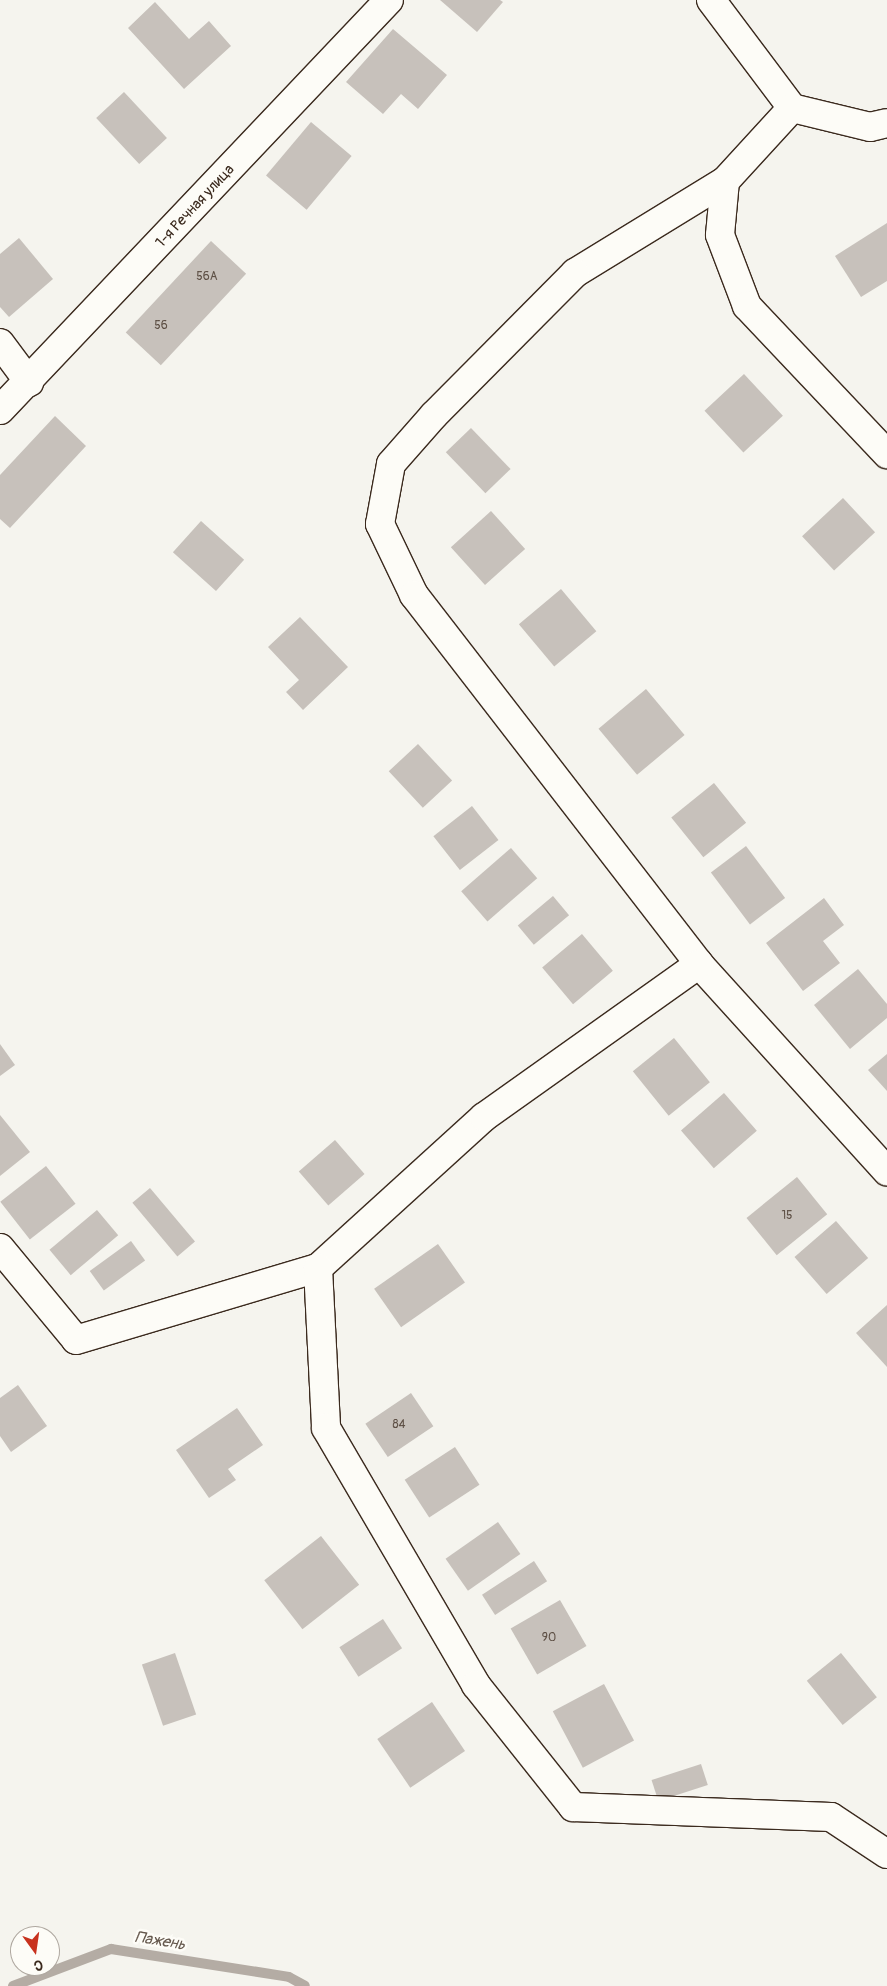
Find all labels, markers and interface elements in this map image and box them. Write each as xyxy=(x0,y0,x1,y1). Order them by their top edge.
street label: 1-я Речная улица xyxy=(152,161,238,251)
house number: 56А xyxy=(196,270,218,284)
house number: 56 xyxy=(154,319,168,333)
house number: 15 xyxy=(781,1209,793,1223)
house number: 84 xyxy=(392,1418,406,1432)
house number: 90 xyxy=(542,1631,556,1645)
north arrow xyxy=(10,1926,60,1976)
water label: Пажень xyxy=(134,1928,186,1954)
text: С xyxy=(32,1956,45,1974)

